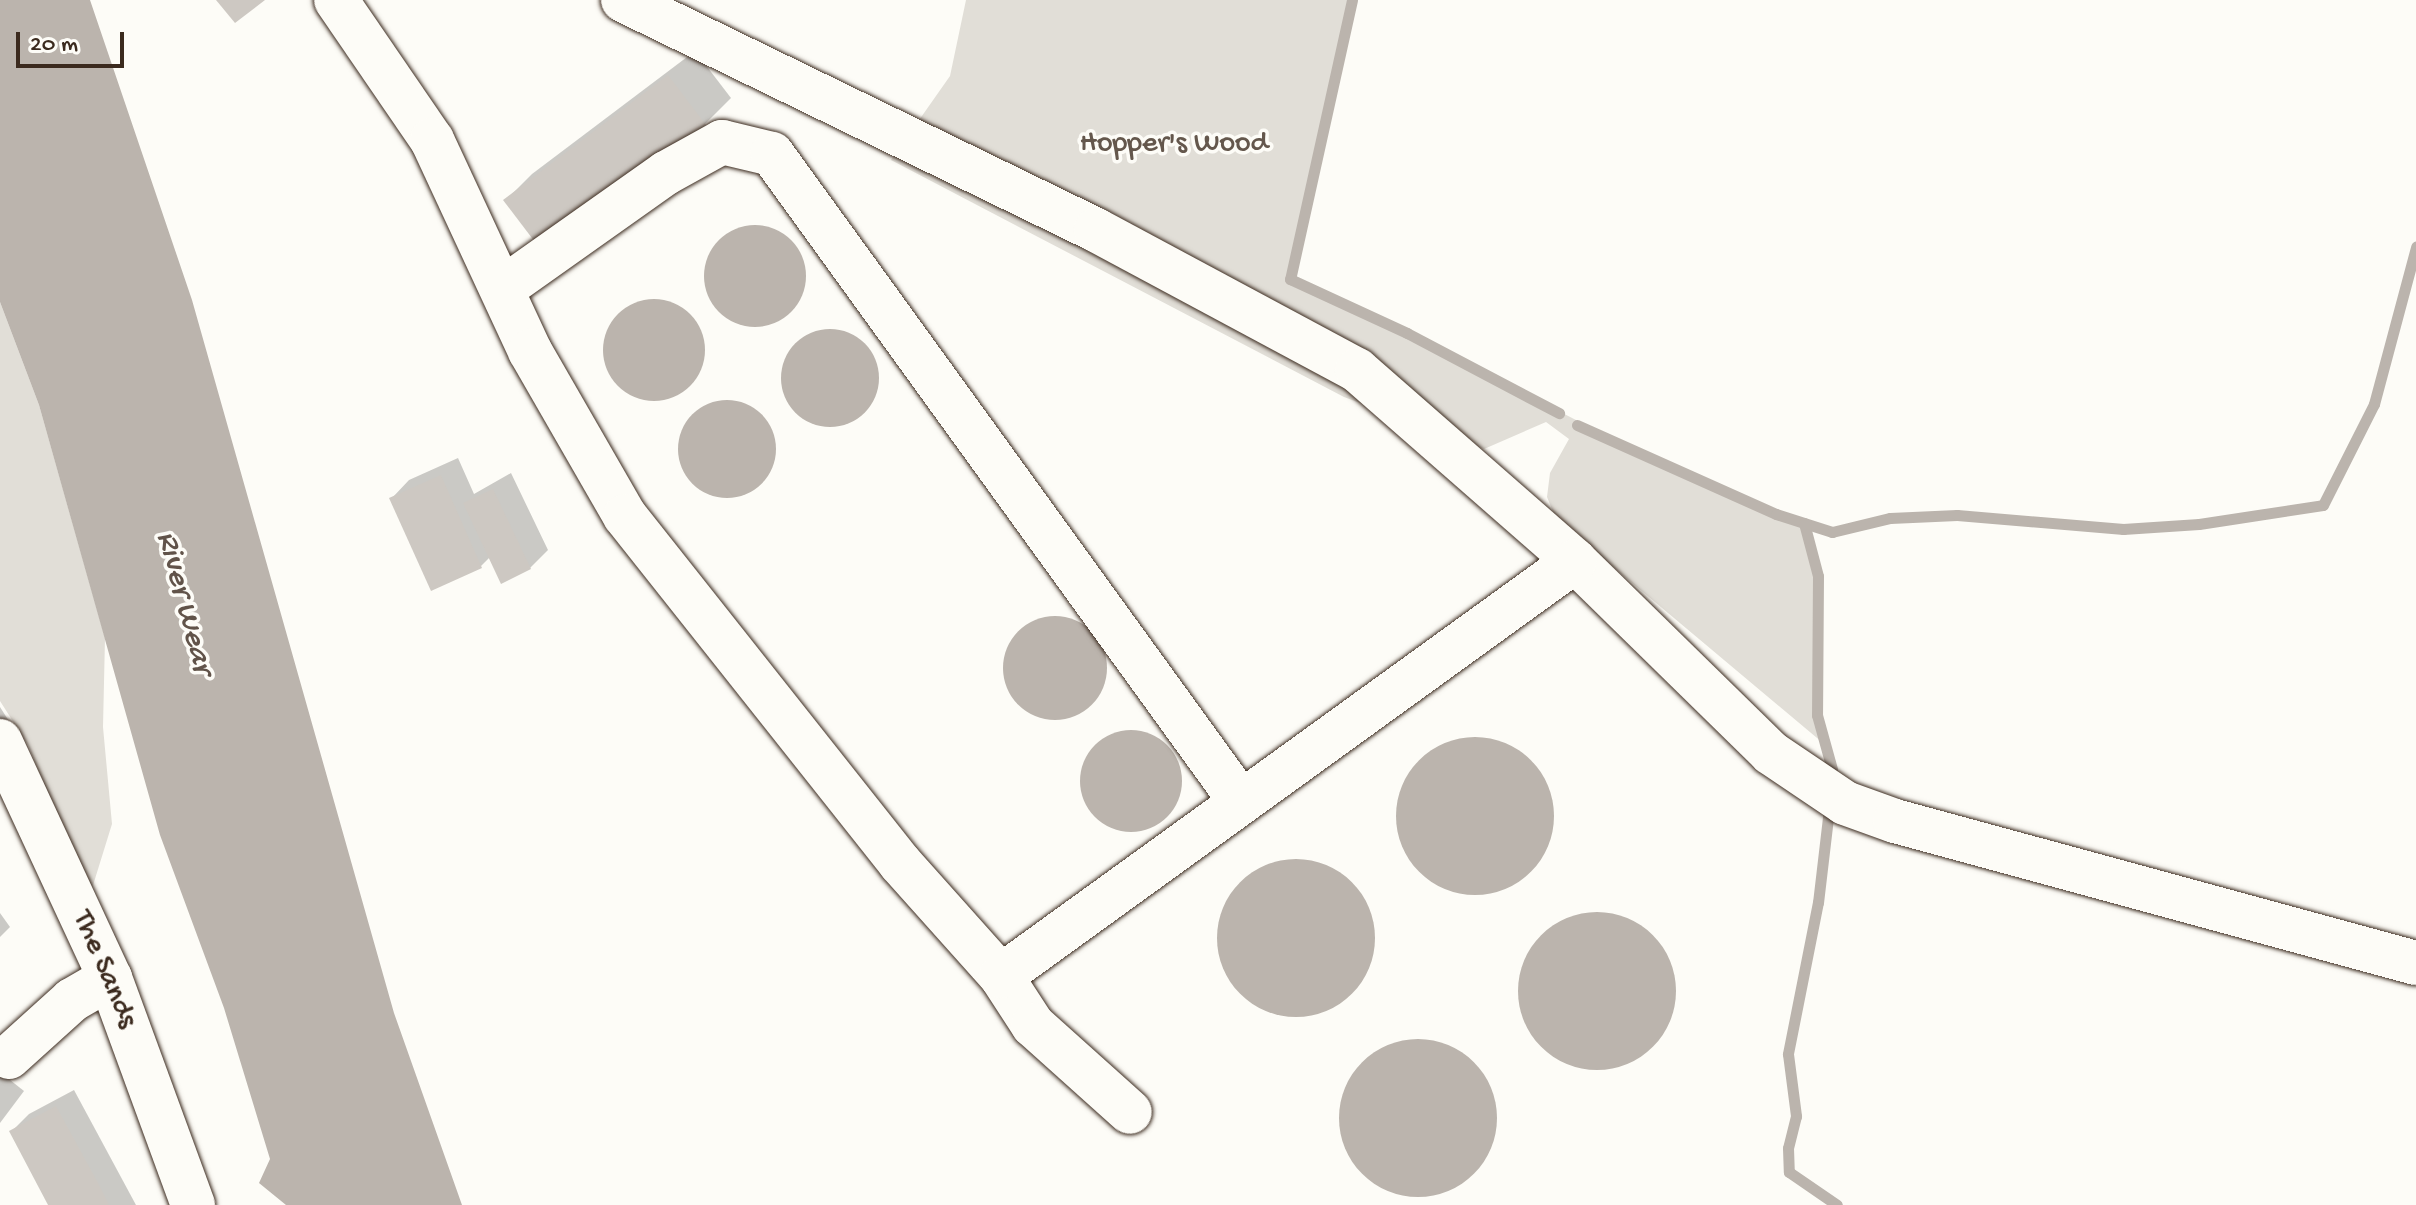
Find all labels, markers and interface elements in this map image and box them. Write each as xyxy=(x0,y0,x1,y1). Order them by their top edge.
scale bar xyxy=(20,16,128,66)
text: 20 m xyxy=(30,31,78,60)
park label: Hopper's Wood xyxy=(1080,127,1268,163)
water label: River Wear xyxy=(146,527,220,679)
street label: The Sands xyxy=(62,906,144,1034)

